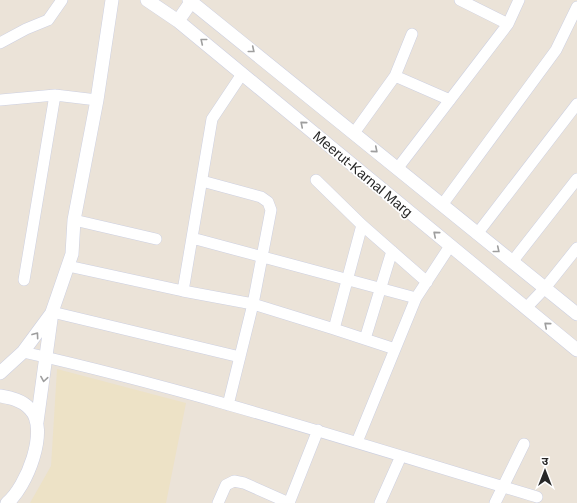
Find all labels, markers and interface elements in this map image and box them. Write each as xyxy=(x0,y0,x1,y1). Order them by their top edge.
one-way arrow xyxy=(200,39,207,46)
one-way arrow xyxy=(248,46,255,53)
one-way arrow xyxy=(300,122,308,129)
street label: Meerut-Karnal Marg xyxy=(310,128,416,220)
one-way arrow xyxy=(370,145,377,152)
one-way arrow xyxy=(433,231,440,238)
one-way arrow xyxy=(492,245,500,252)
one-way arrow xyxy=(544,323,551,330)
one-way arrow xyxy=(31,332,38,339)
one-way arrow xyxy=(40,376,49,382)
north arrow xyxy=(525,451,565,491)
text: उ xyxy=(542,455,549,467)

